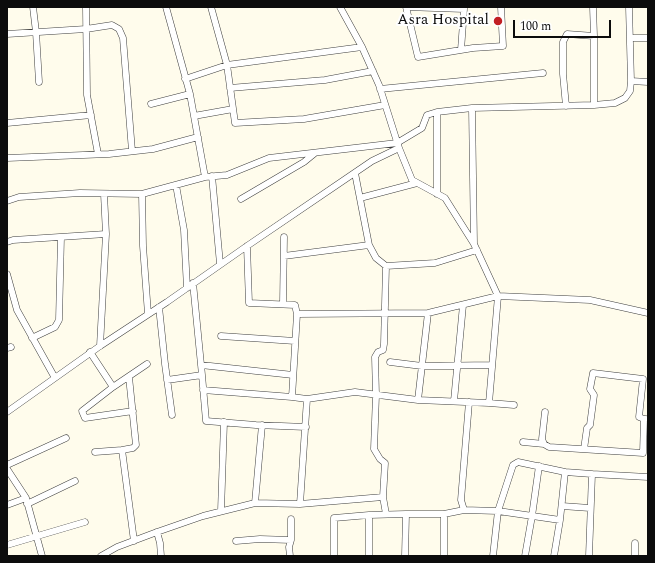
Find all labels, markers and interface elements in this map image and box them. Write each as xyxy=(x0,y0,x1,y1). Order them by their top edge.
place label: Asra Hospital xyxy=(397,12,489,30)
scale bar xyxy=(515,12,613,38)
marker: Asra Hospital xyxy=(492,15,504,27)
text: 100 m xyxy=(520,17,551,36)

